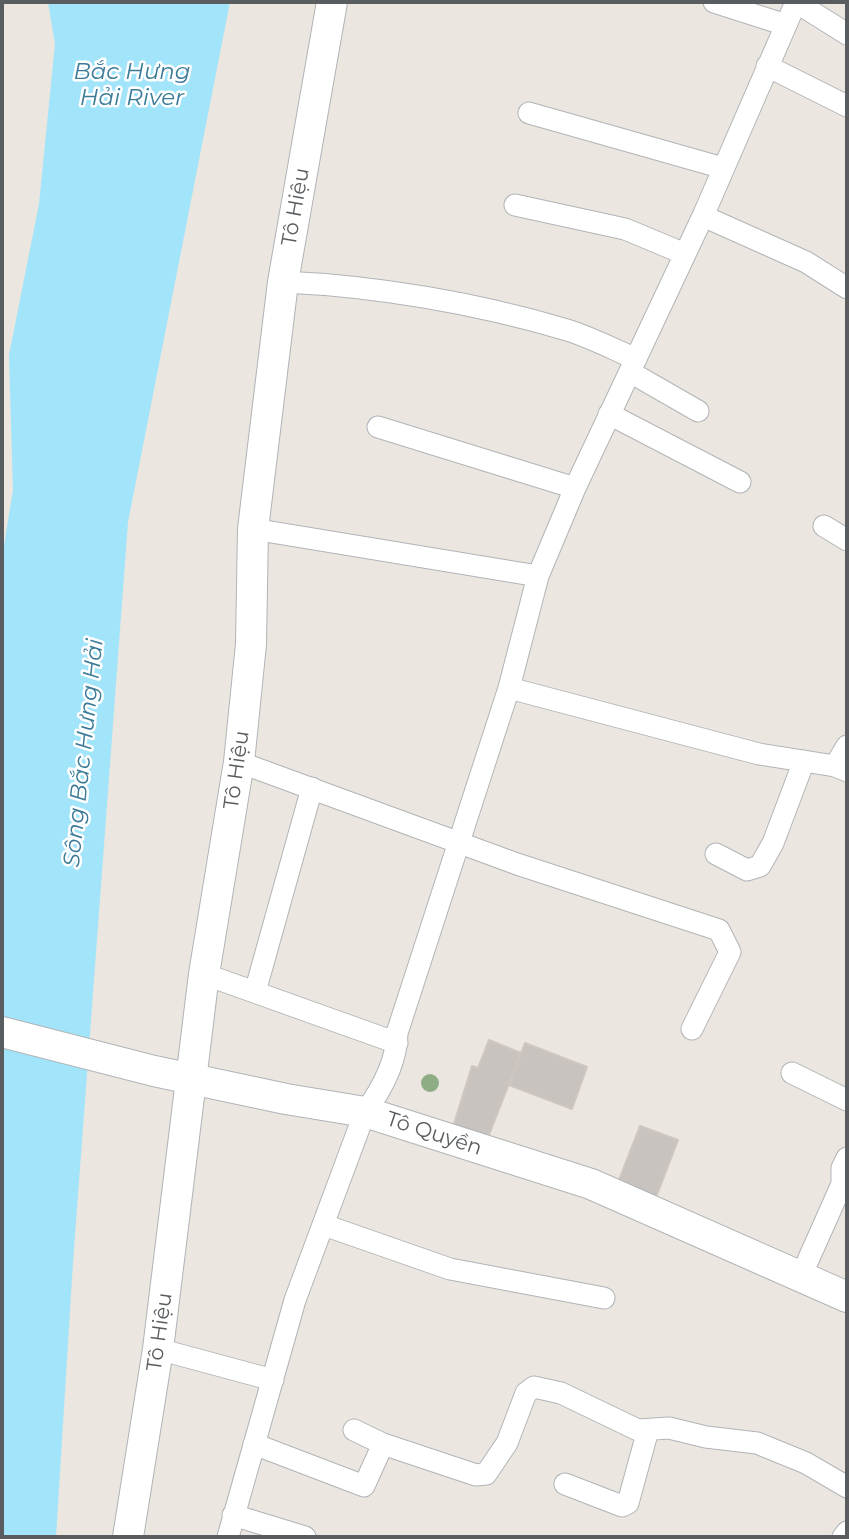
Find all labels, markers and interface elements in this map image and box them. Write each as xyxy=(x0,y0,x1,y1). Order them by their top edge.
water label: Bắc Hưng Hải River xyxy=(73,58,191,112)
street label: Tô Hiệu xyxy=(277,166,315,248)
water label: Sông Bắc Hưng Hải xyxy=(58,637,110,869)
street label: Tô Hiệu xyxy=(219,729,255,811)
street label: Tô Quyền xyxy=(383,1107,485,1161)
street label: Tô Hiệu xyxy=(142,1291,178,1373)

